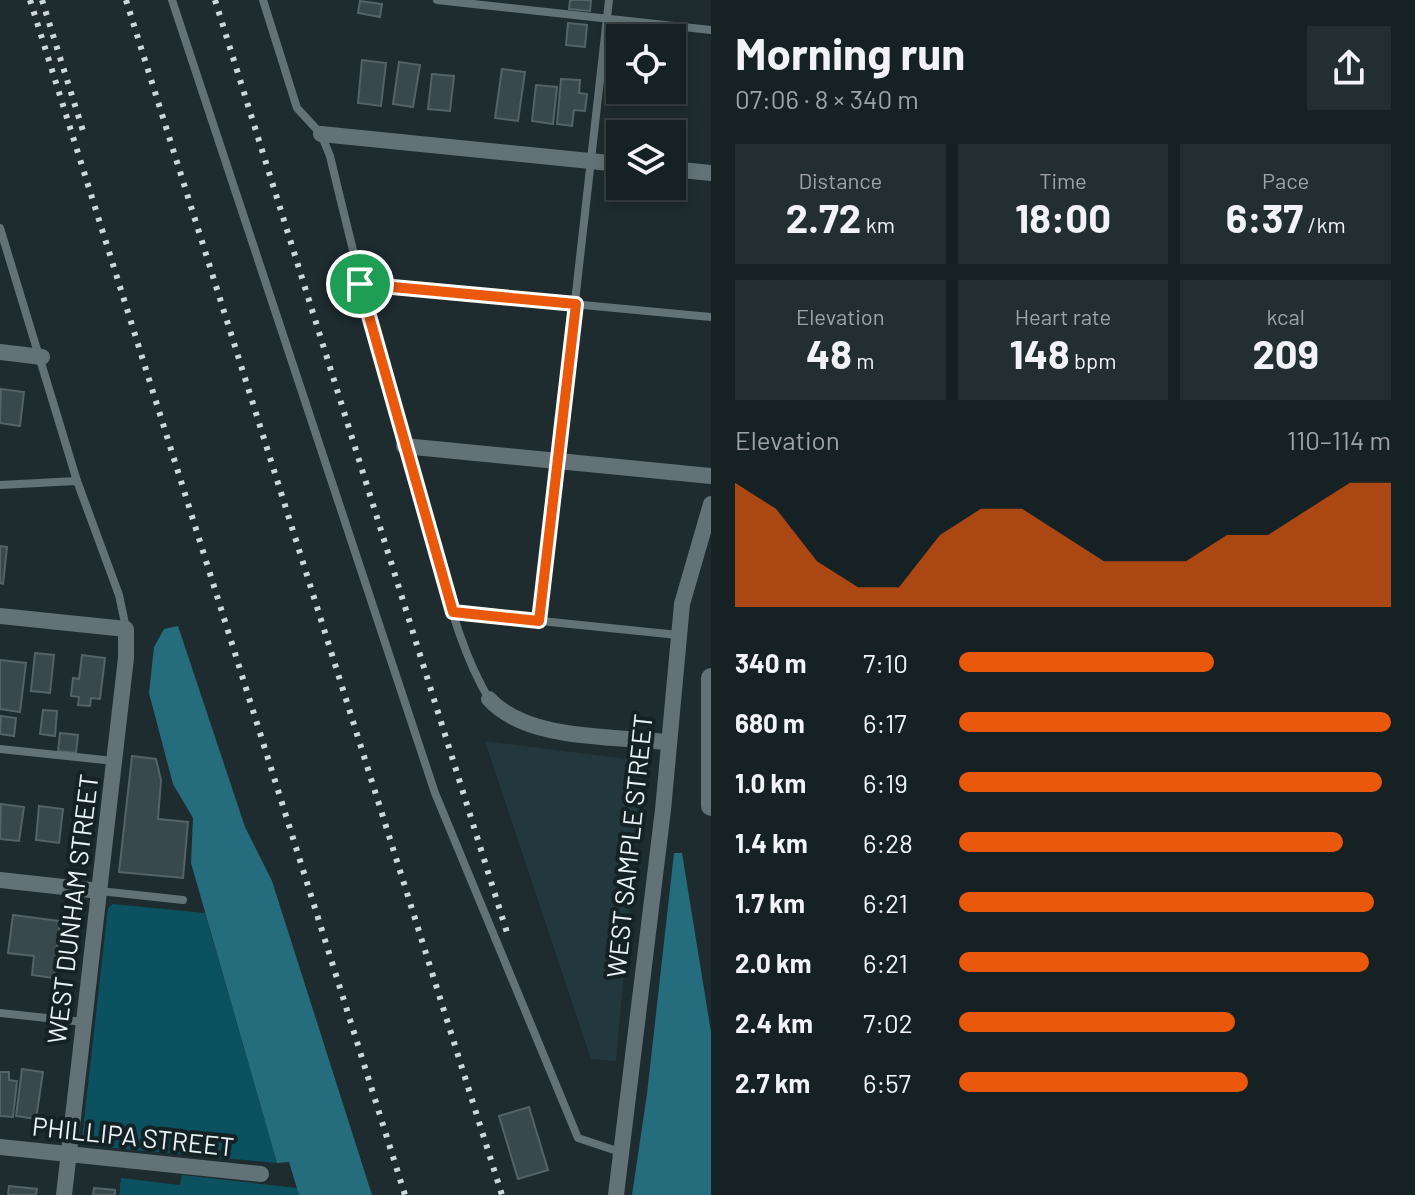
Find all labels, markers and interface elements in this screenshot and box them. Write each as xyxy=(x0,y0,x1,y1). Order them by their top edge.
map controls xyxy=(606,24,686,200)
button: locate xyxy=(606,24,686,104)
text: Morning run xyxy=(735,26,965,79)
button: share xyxy=(1307,26,1391,110)
text: 07:06 · 8 × 340 m xyxy=(735,83,919,114)
button: layers xyxy=(606,120,686,200)
text: Distance xyxy=(798,167,882,193)
text: Time xyxy=(1039,167,1087,193)
text: Pace xyxy=(1262,167,1309,193)
text: 2.72 xyxy=(786,193,861,241)
text: 18:00 xyxy=(1015,193,1111,241)
text: 6:37 xyxy=(1226,193,1303,241)
text: km xyxy=(861,211,895,237)
text: /km xyxy=(1303,211,1346,237)
pin xyxy=(326,250,394,318)
icon: arrive xyxy=(338,262,382,306)
text: Elevation xyxy=(796,303,885,329)
text: Heart rate xyxy=(1015,303,1111,329)
text: kcal xyxy=(1266,303,1305,329)
text: 48 xyxy=(806,329,852,377)
text: 148 xyxy=(1010,329,1070,377)
text: 209 xyxy=(1252,329,1319,377)
text: m xyxy=(852,347,875,373)
text: bpm xyxy=(1070,347,1116,373)
text: Elevation xyxy=(735,424,840,455)
text: 110–114 m xyxy=(1287,424,1391,455)
text: 340 m xyxy=(735,647,807,678)
text: 7:10 xyxy=(863,647,908,678)
text: 680 m xyxy=(735,707,805,738)
text: 6:17 xyxy=(863,707,907,738)
street label: WEST SAMPLE STREET xyxy=(599,712,658,979)
text: 1.0 km xyxy=(735,767,806,798)
text: 6:19 xyxy=(863,767,908,798)
street label: WEST DUNHAM STREET xyxy=(40,772,103,1046)
text: 1.4 km xyxy=(735,827,808,858)
text: 6:28 xyxy=(863,827,913,858)
text: 1.7 km xyxy=(735,887,805,918)
text: 6:21 xyxy=(863,887,908,918)
text: 2.0 km xyxy=(735,947,812,978)
text: 6:21 xyxy=(863,947,908,978)
text: 2.4 km xyxy=(735,1007,813,1038)
text: 7:02 xyxy=(863,1007,913,1038)
text: 2.7 km xyxy=(735,1067,810,1098)
text: 6:57 xyxy=(863,1067,911,1098)
street label: PHILLIPA STREET xyxy=(31,1109,236,1162)

